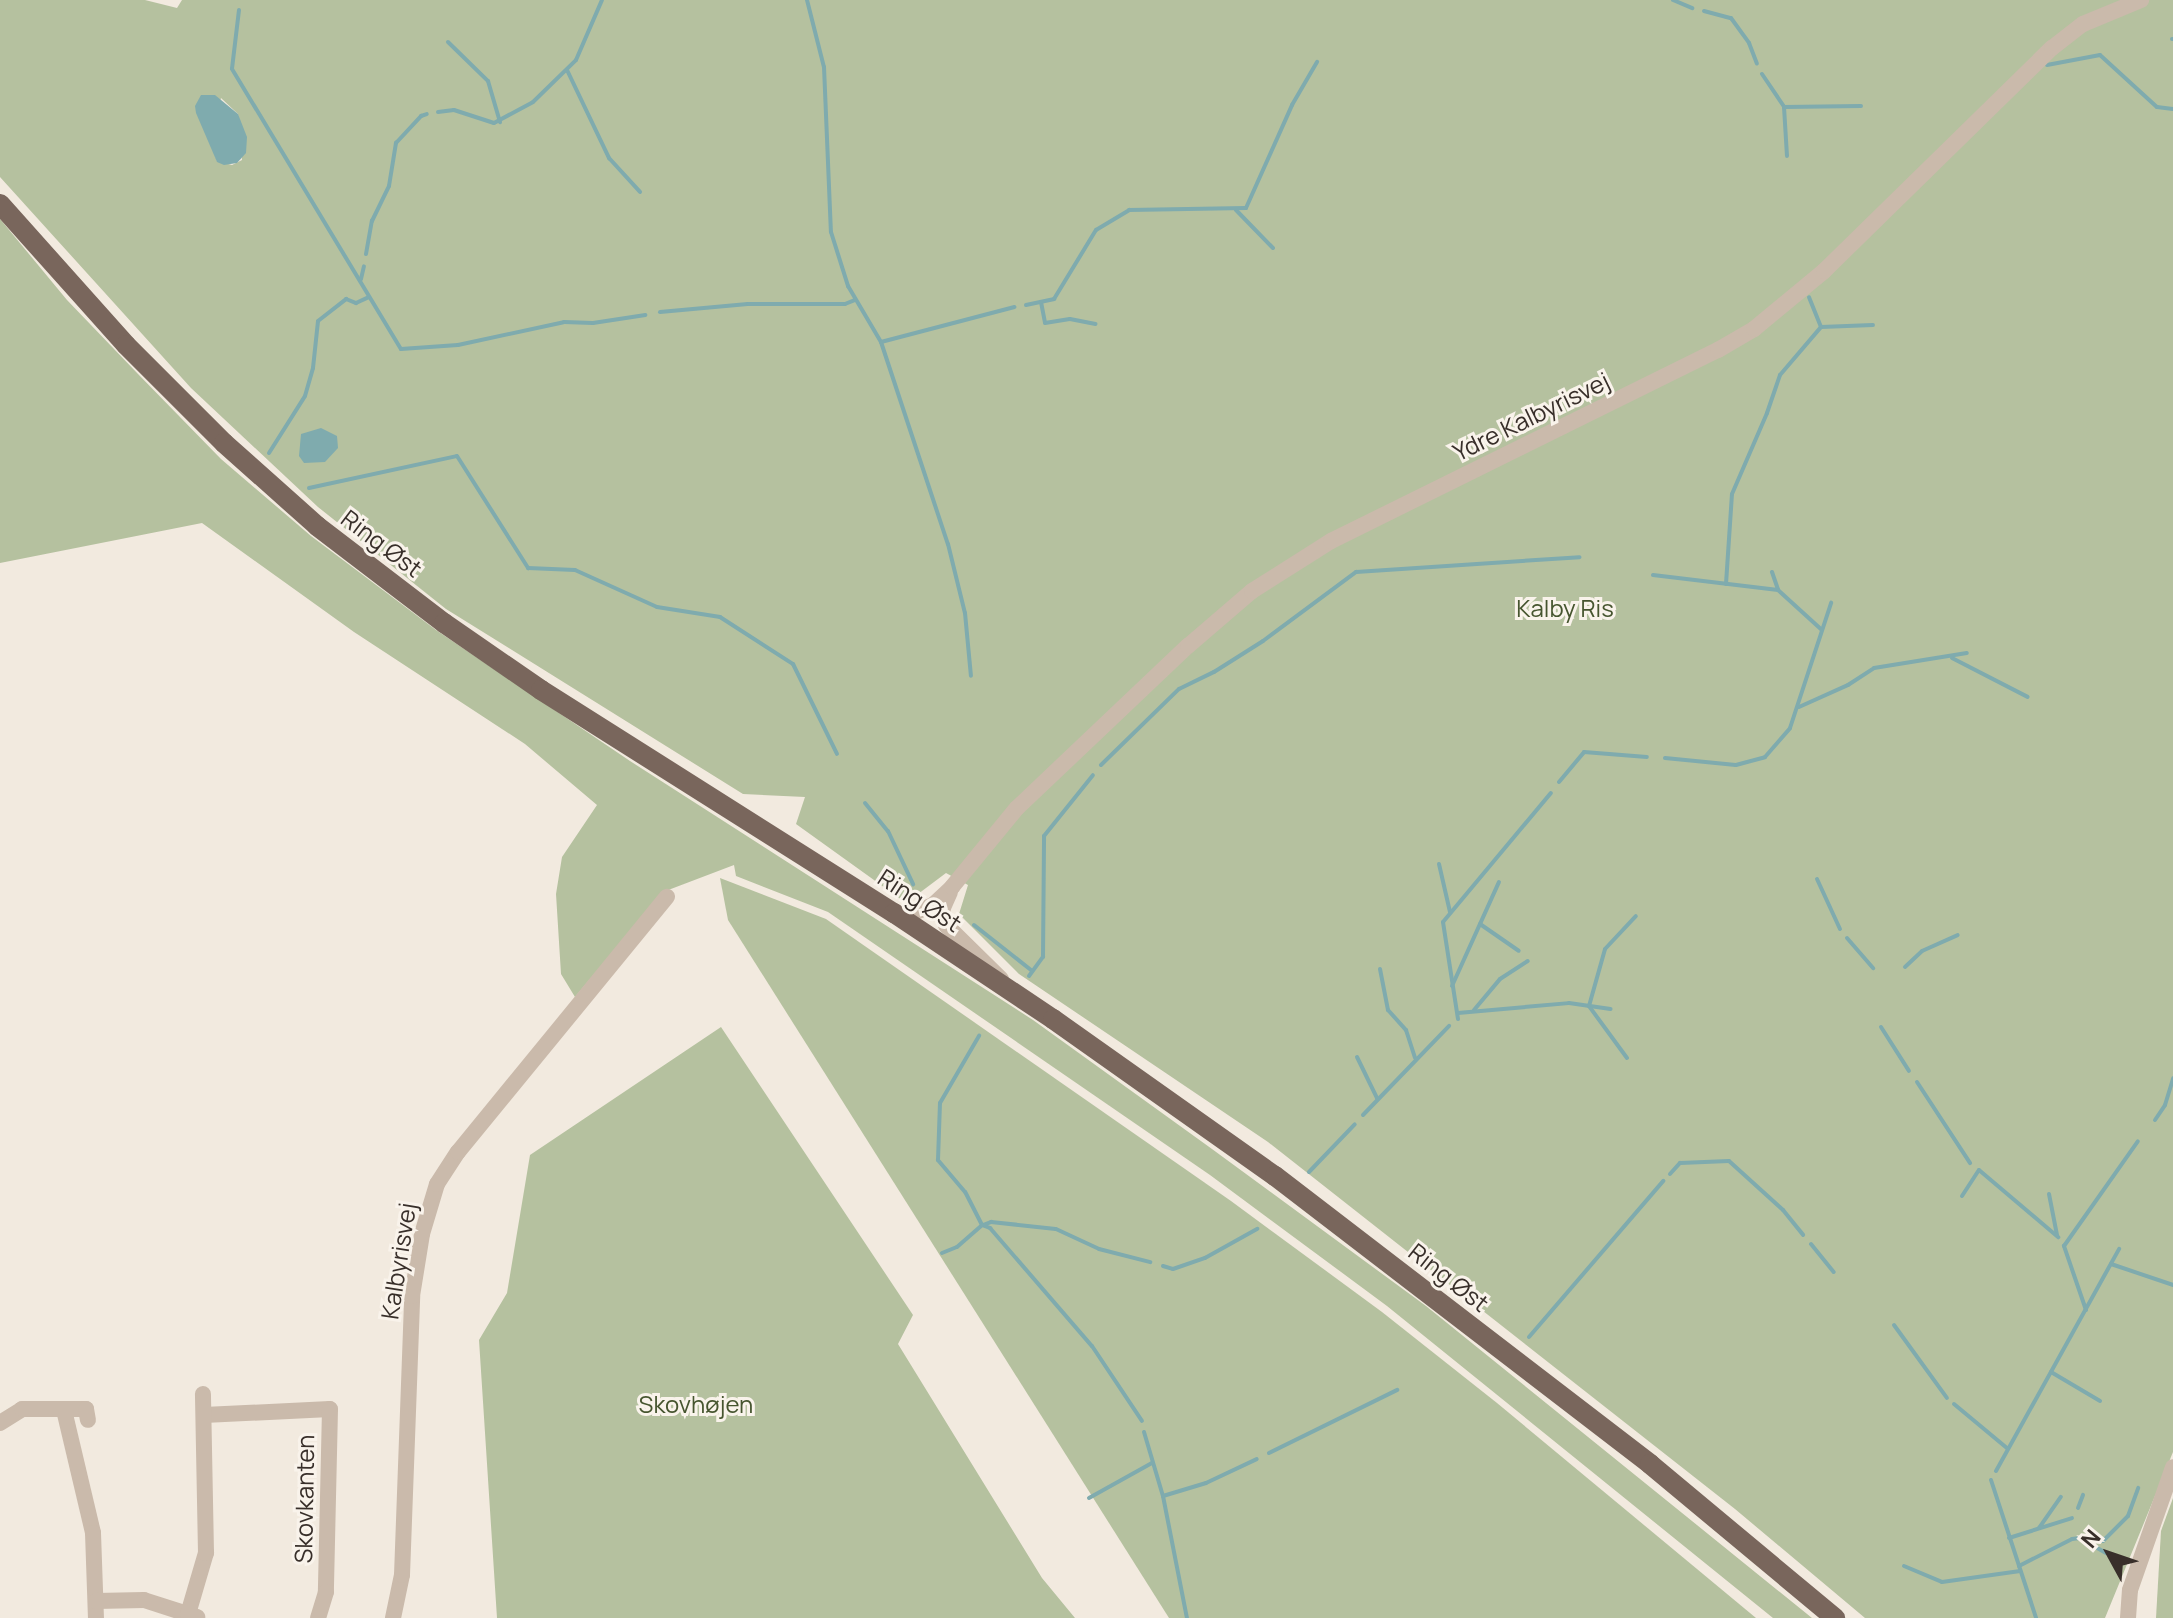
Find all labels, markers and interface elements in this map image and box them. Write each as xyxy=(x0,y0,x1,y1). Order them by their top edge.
street label: Ydre Kalbyrisvej xyxy=(1448,366,1614,466)
street label: Ring Øst xyxy=(336,503,428,583)
park label: Kalby Ris xyxy=(1516,594,1614,622)
street label: Ring Øst xyxy=(873,862,967,938)
street label: Kalbyrisvej xyxy=(375,1201,421,1321)
street label: Ring Øst xyxy=(1403,1237,1495,1317)
park label: Skovhøjen xyxy=(639,1390,753,1418)
street label: Skovkanten xyxy=(288,1434,320,1564)
north arrow xyxy=(2069,1514,2149,1594)
text: N xyxy=(2074,1523,2107,1554)

